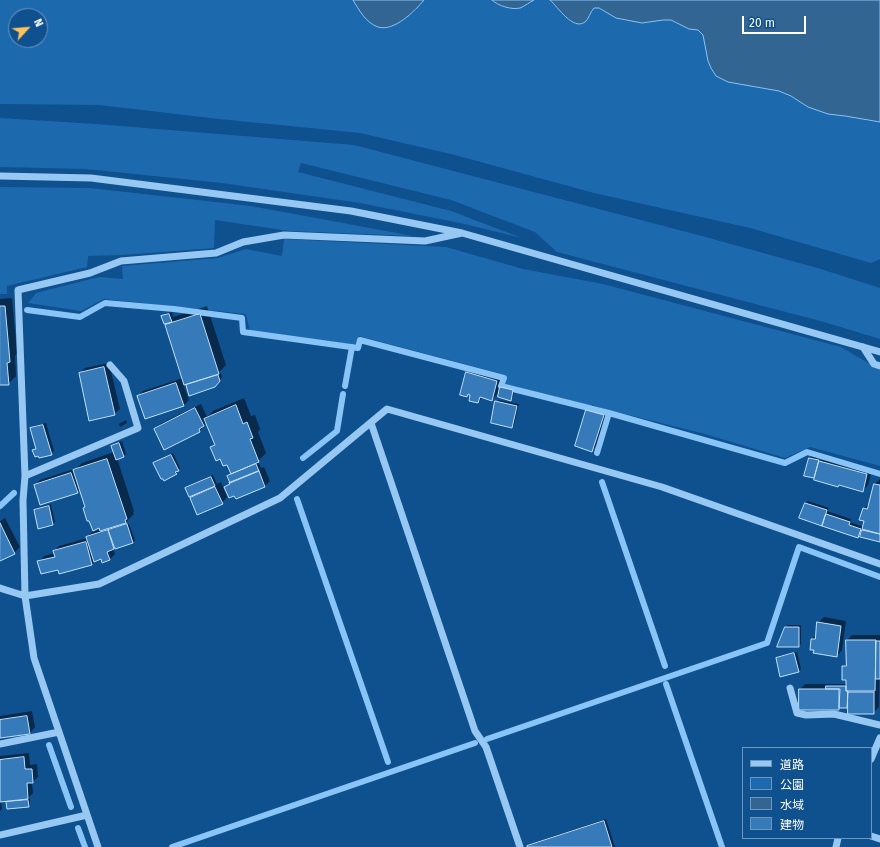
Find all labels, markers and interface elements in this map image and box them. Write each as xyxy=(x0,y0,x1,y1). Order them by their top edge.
north arrow xyxy=(8,8,48,48)
scale bar xyxy=(744,8,808,34)
text: 20 m xyxy=(749,16,775,30)
text: N xyxy=(31,17,46,29)
legend xyxy=(742,747,872,839)
text: 道路 xyxy=(780,758,804,772)
text: 公園 xyxy=(780,778,804,792)
text: 水域 xyxy=(780,798,804,812)
text: 建物 xyxy=(780,818,804,832)

